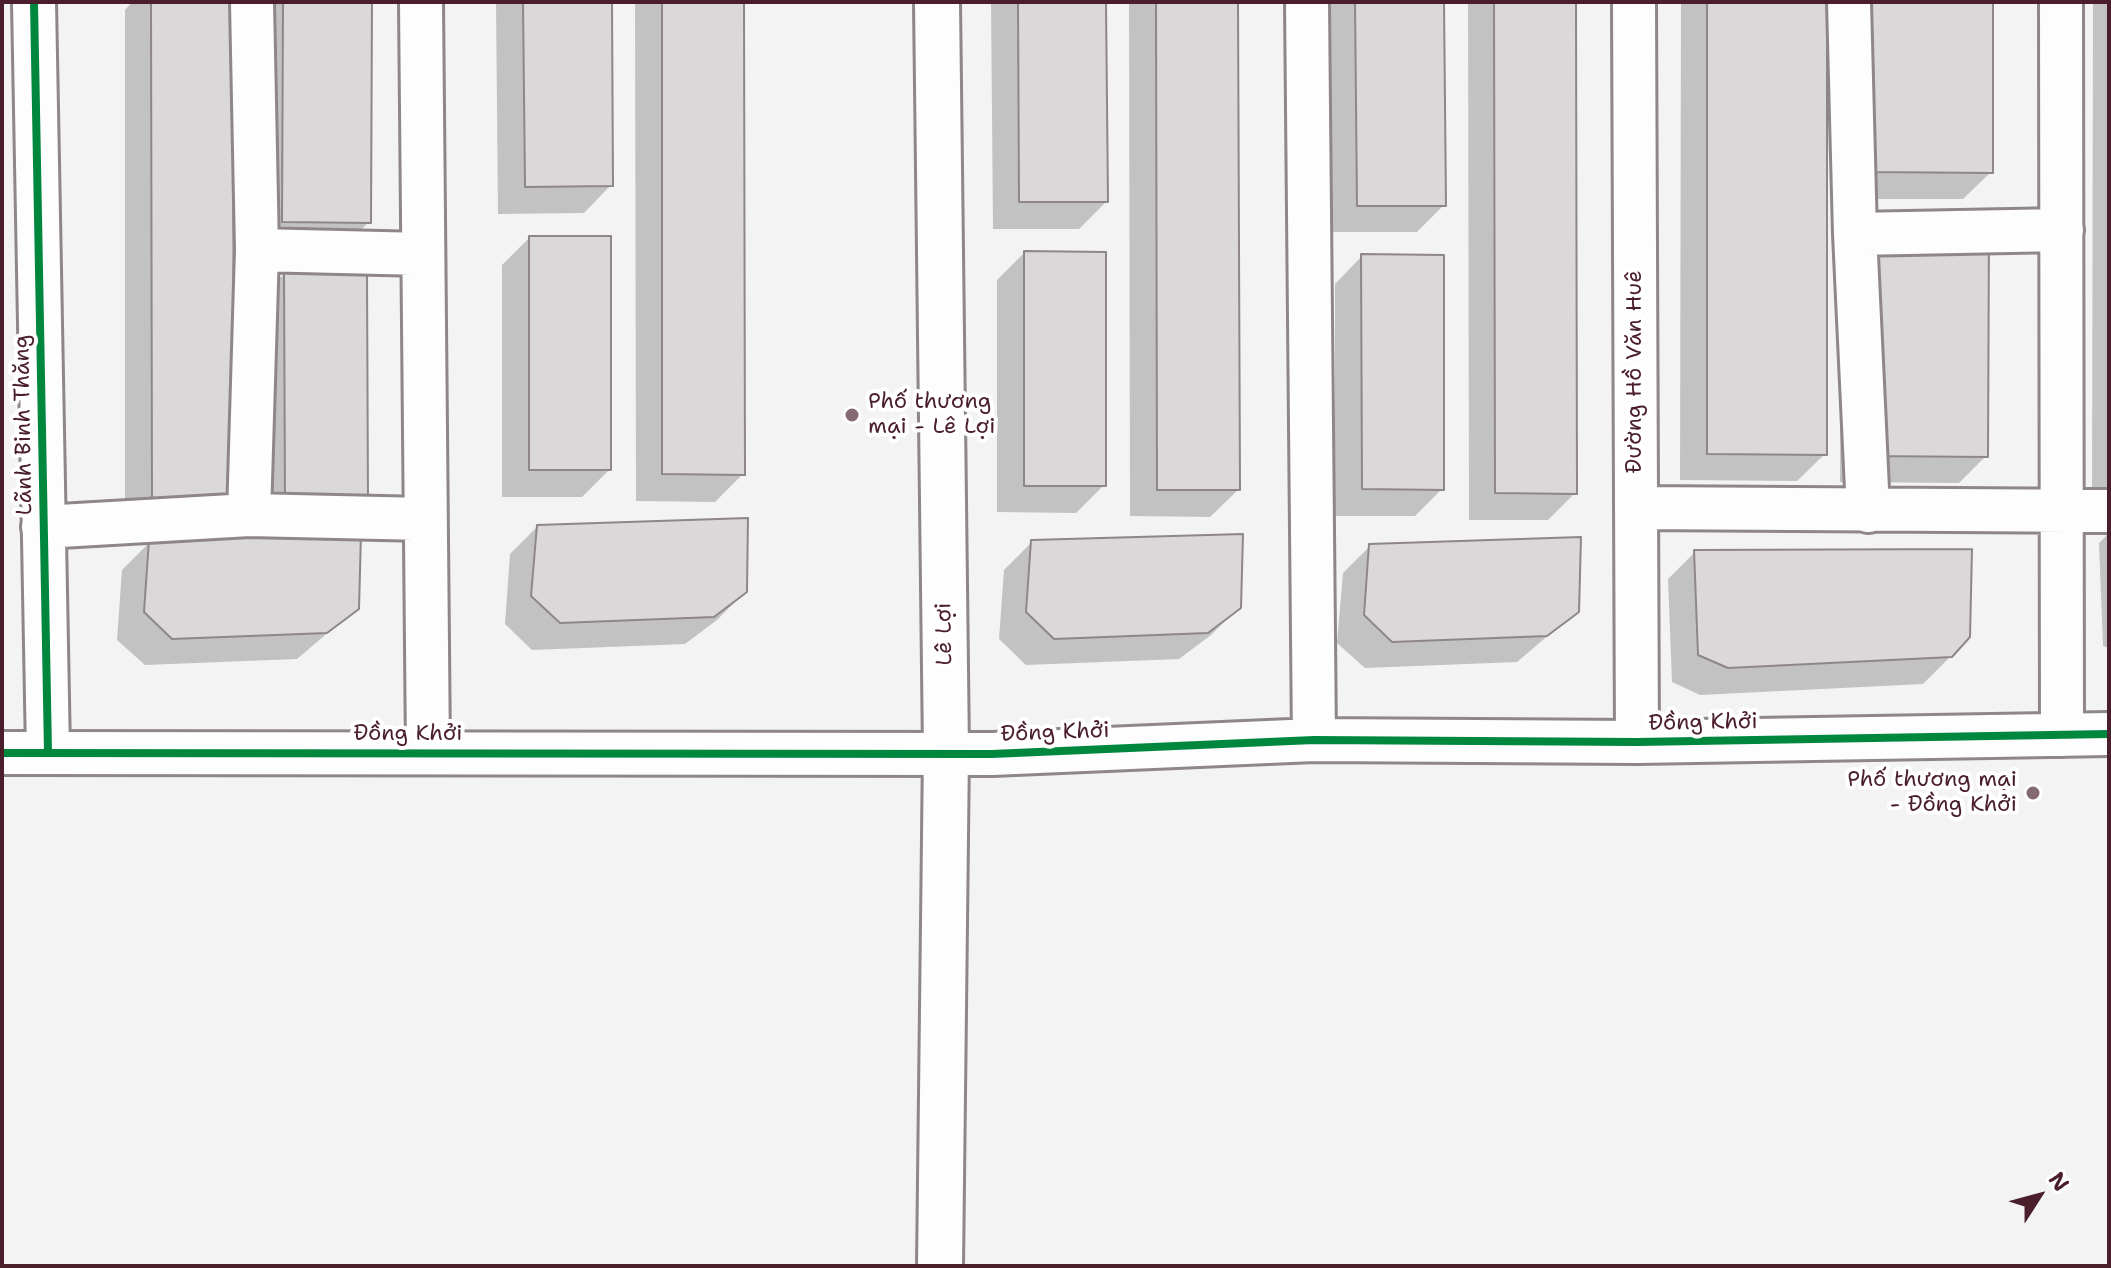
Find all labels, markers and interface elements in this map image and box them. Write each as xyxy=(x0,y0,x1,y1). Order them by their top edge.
street label: Đường Hồ Văn Huê xyxy=(1622,270,1648,474)
street label: Lãnh Binh Thăng xyxy=(9,335,39,515)
place label: Phố thương mại - Lê Lợi xyxy=(868,389,995,440)
marker: Phố thương mại - Lê Lợi xyxy=(843,406,861,424)
street label: Lê Lợi xyxy=(931,602,959,666)
street label: Đồng Khởi xyxy=(1648,709,1758,737)
street label: Đồng Khởi xyxy=(1000,718,1110,748)
street label: Đồng Khởi xyxy=(353,721,463,747)
place label: Phố thương mại - Đồng Khởi xyxy=(1847,767,2017,818)
marker: Phố thương mại - Đồng Khởi xyxy=(2024,784,2042,802)
north arrow xyxy=(1999,1156,2079,1236)
text: N xyxy=(2042,1166,2076,1197)

